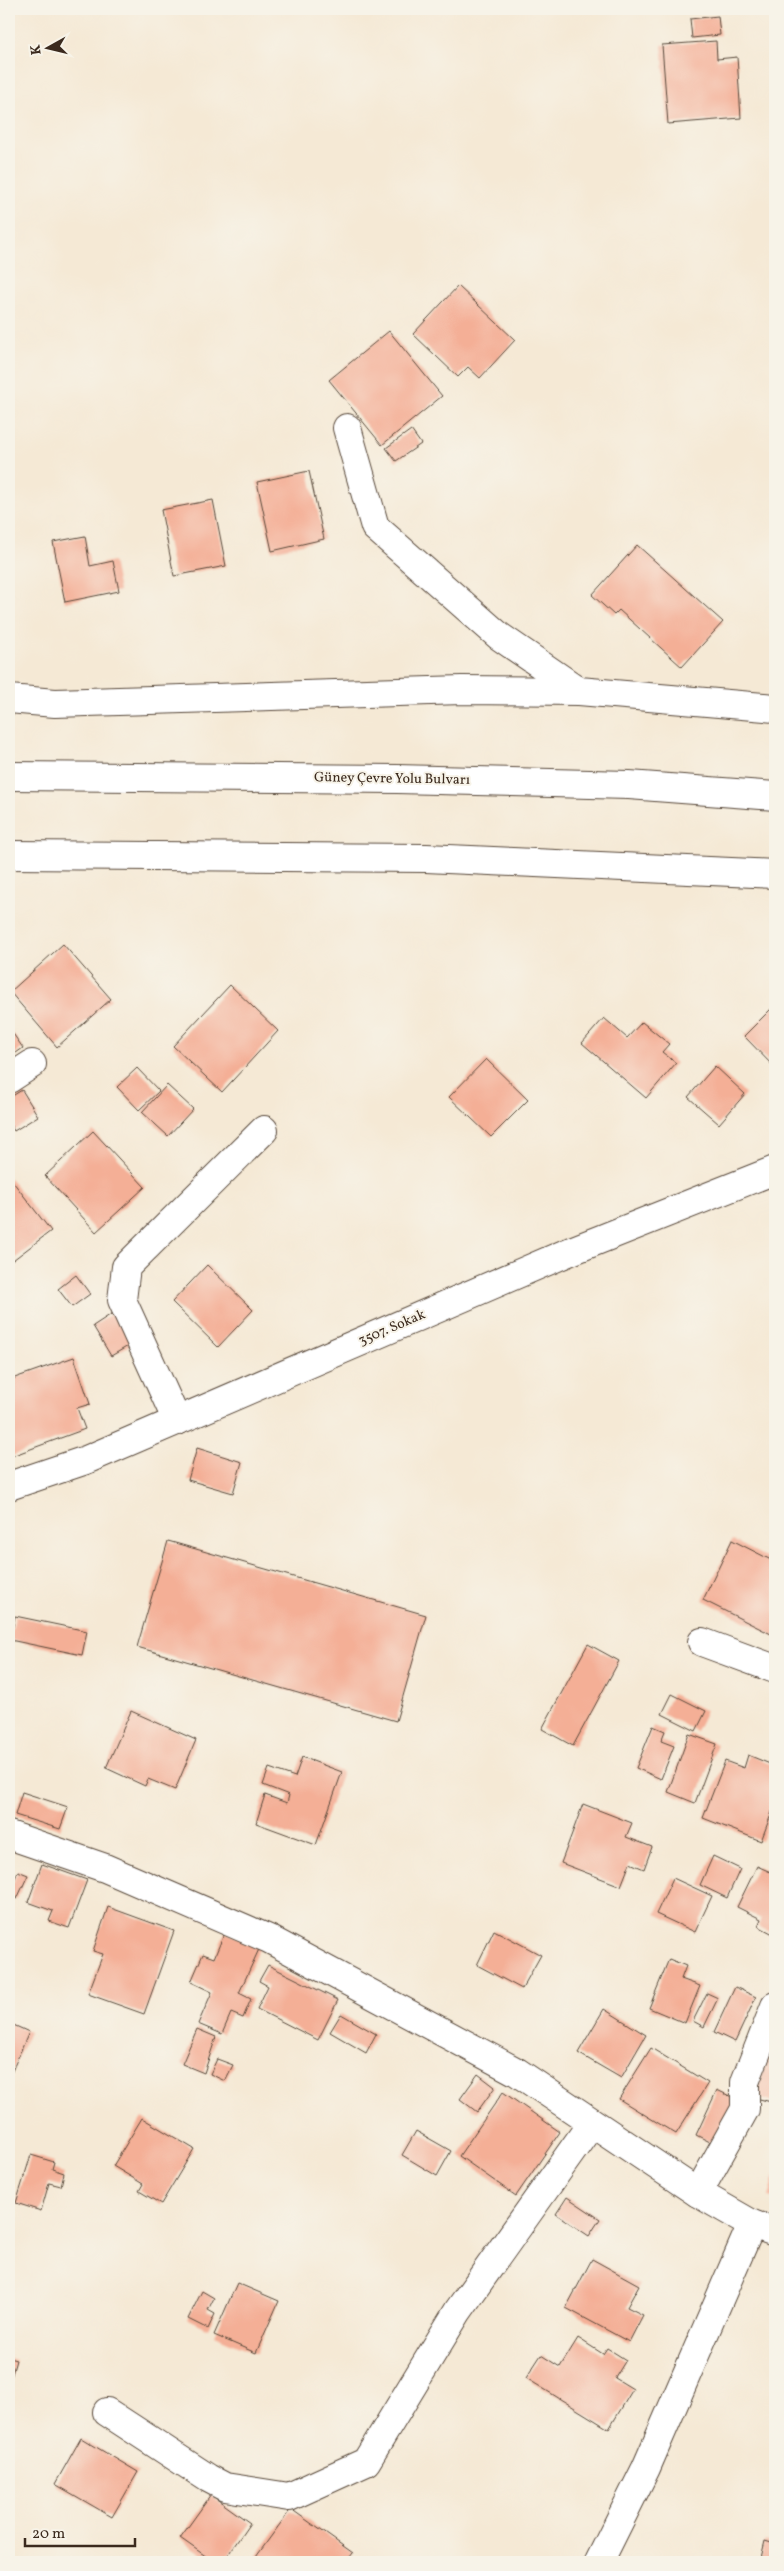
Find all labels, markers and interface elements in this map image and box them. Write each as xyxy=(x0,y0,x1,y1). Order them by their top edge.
north arrow xyxy=(22,22,72,72)
text: K xyxy=(26,43,47,56)
street label: Güney Çevre Yolu Bulvarı xyxy=(314,768,470,790)
street label: 3507. Sokak xyxy=(356,1305,429,1351)
scale bar xyxy=(25,2516,135,2548)
text: 20 m xyxy=(32,2524,65,2545)

